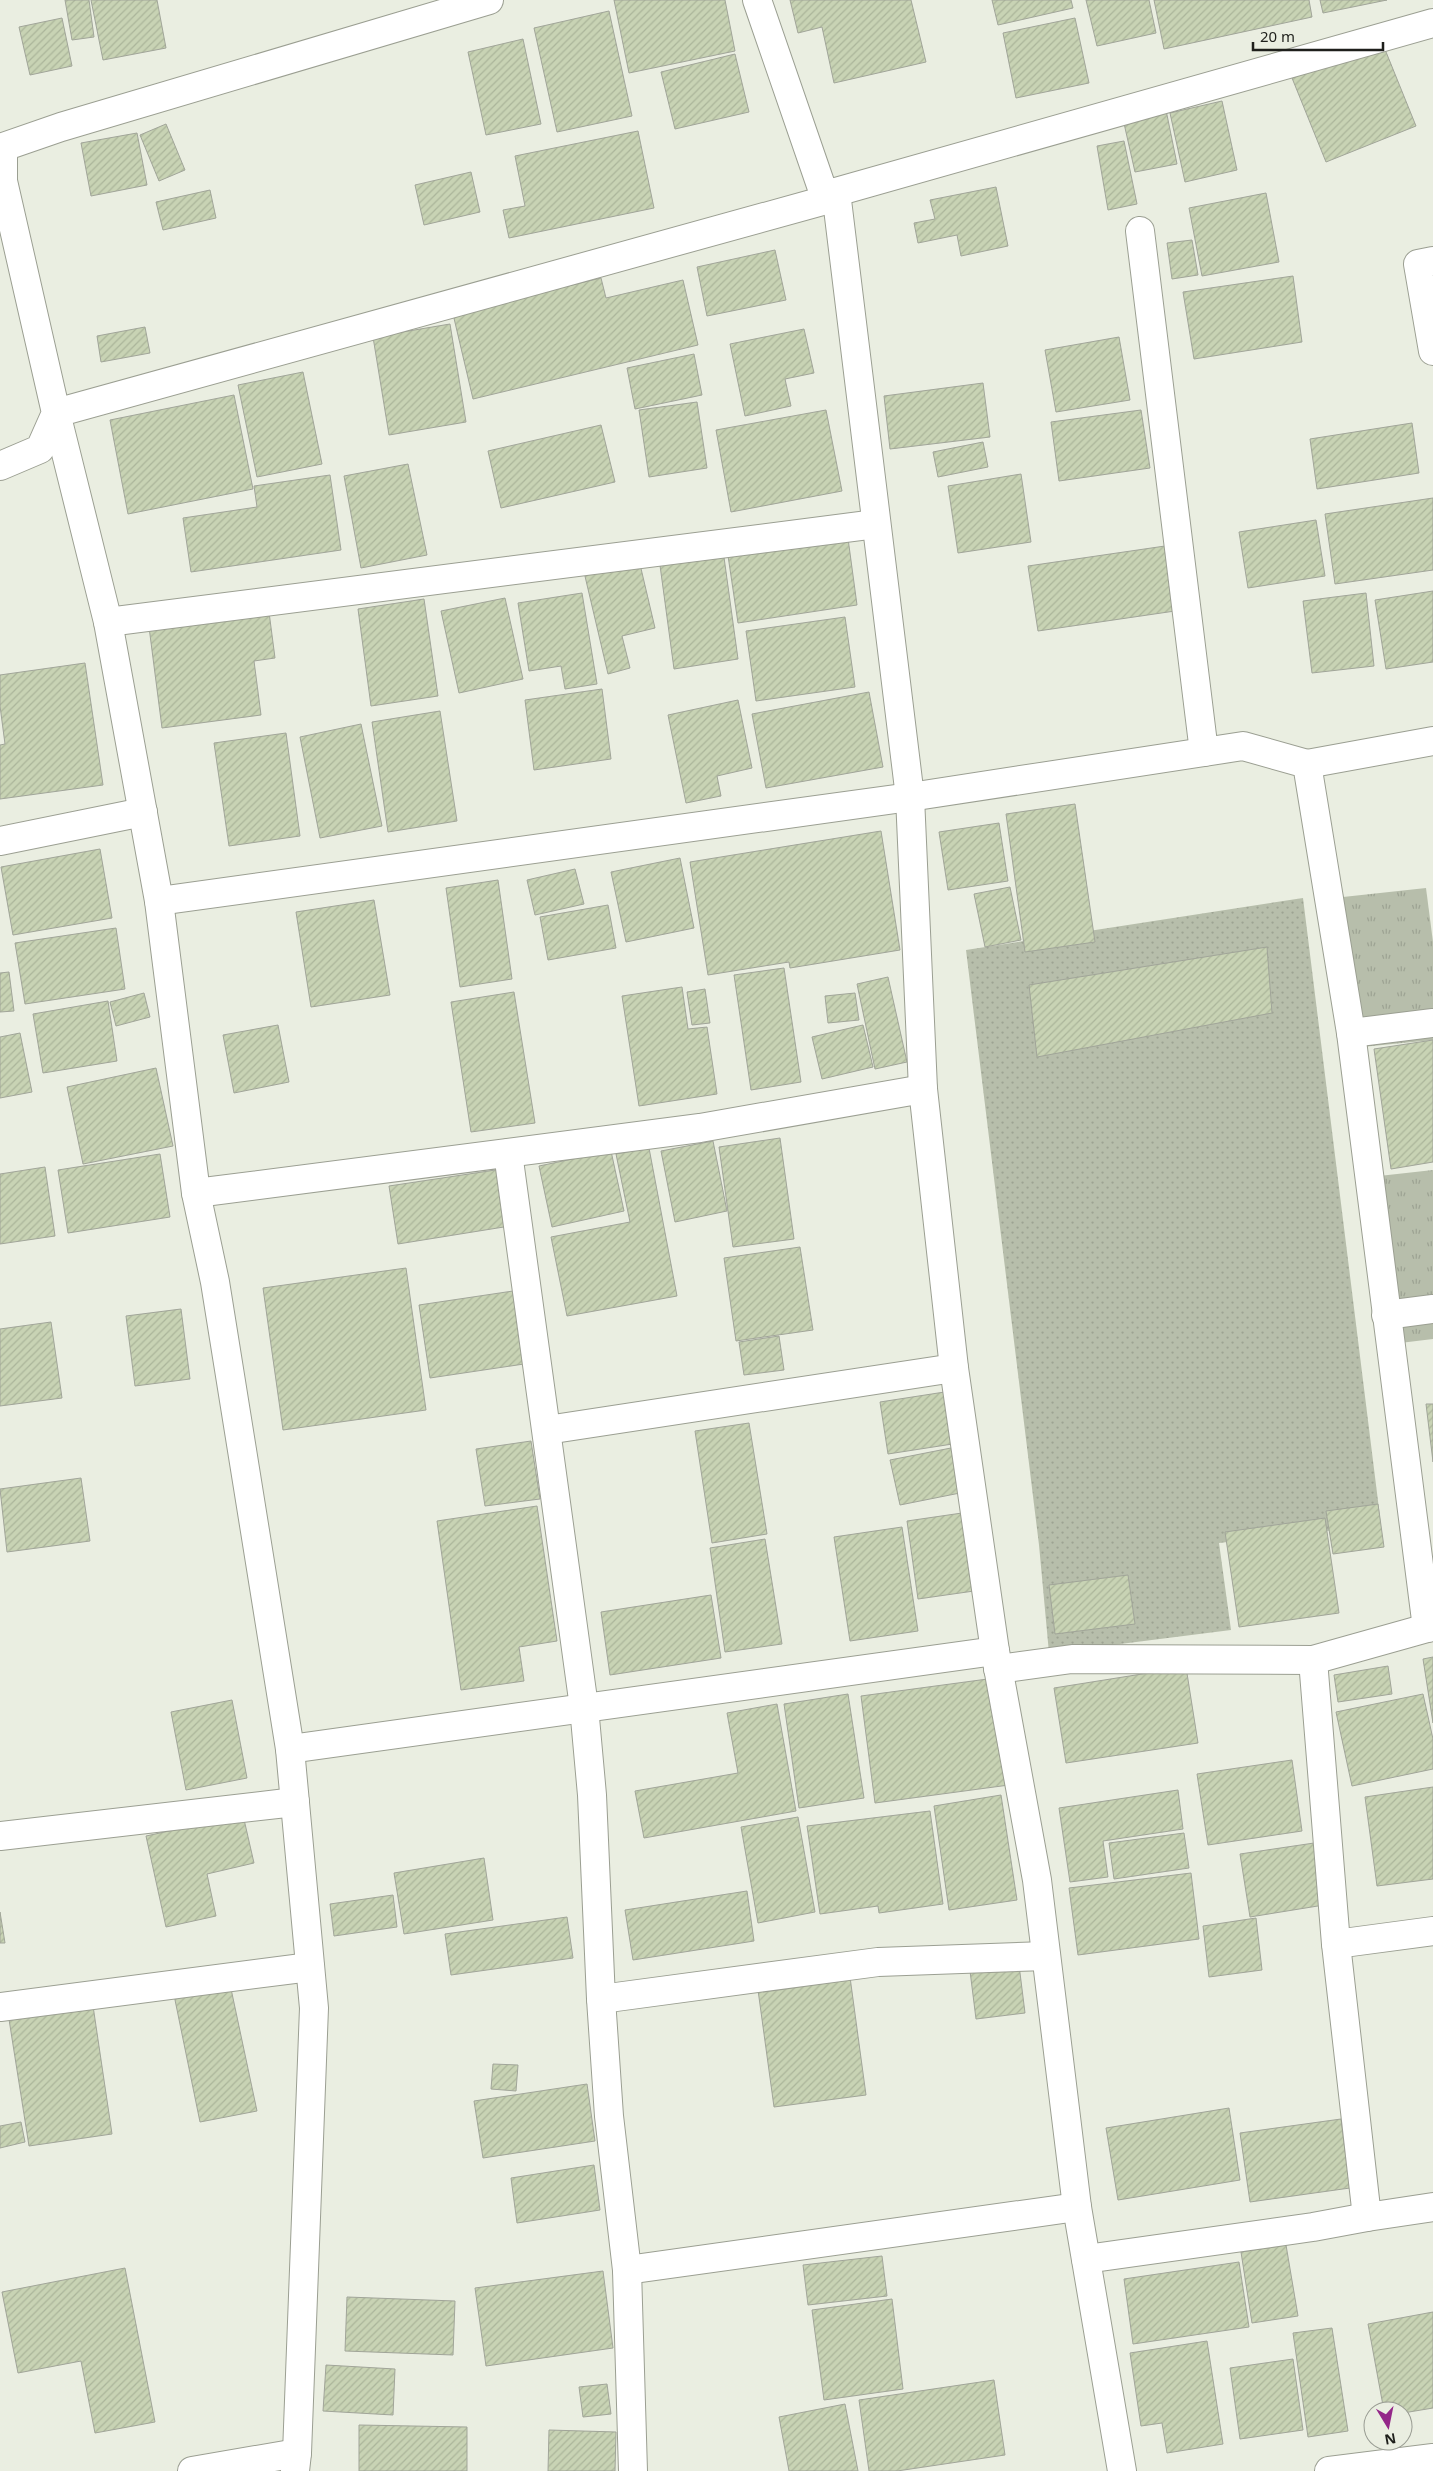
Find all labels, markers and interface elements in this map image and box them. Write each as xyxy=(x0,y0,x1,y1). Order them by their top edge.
scale bar xyxy=(1253,20,1383,52)
text: 20 m xyxy=(1260,26,1295,46)
north arrow xyxy=(1363,2401,1413,2451)
text: N xyxy=(1383,2429,1398,2450)

